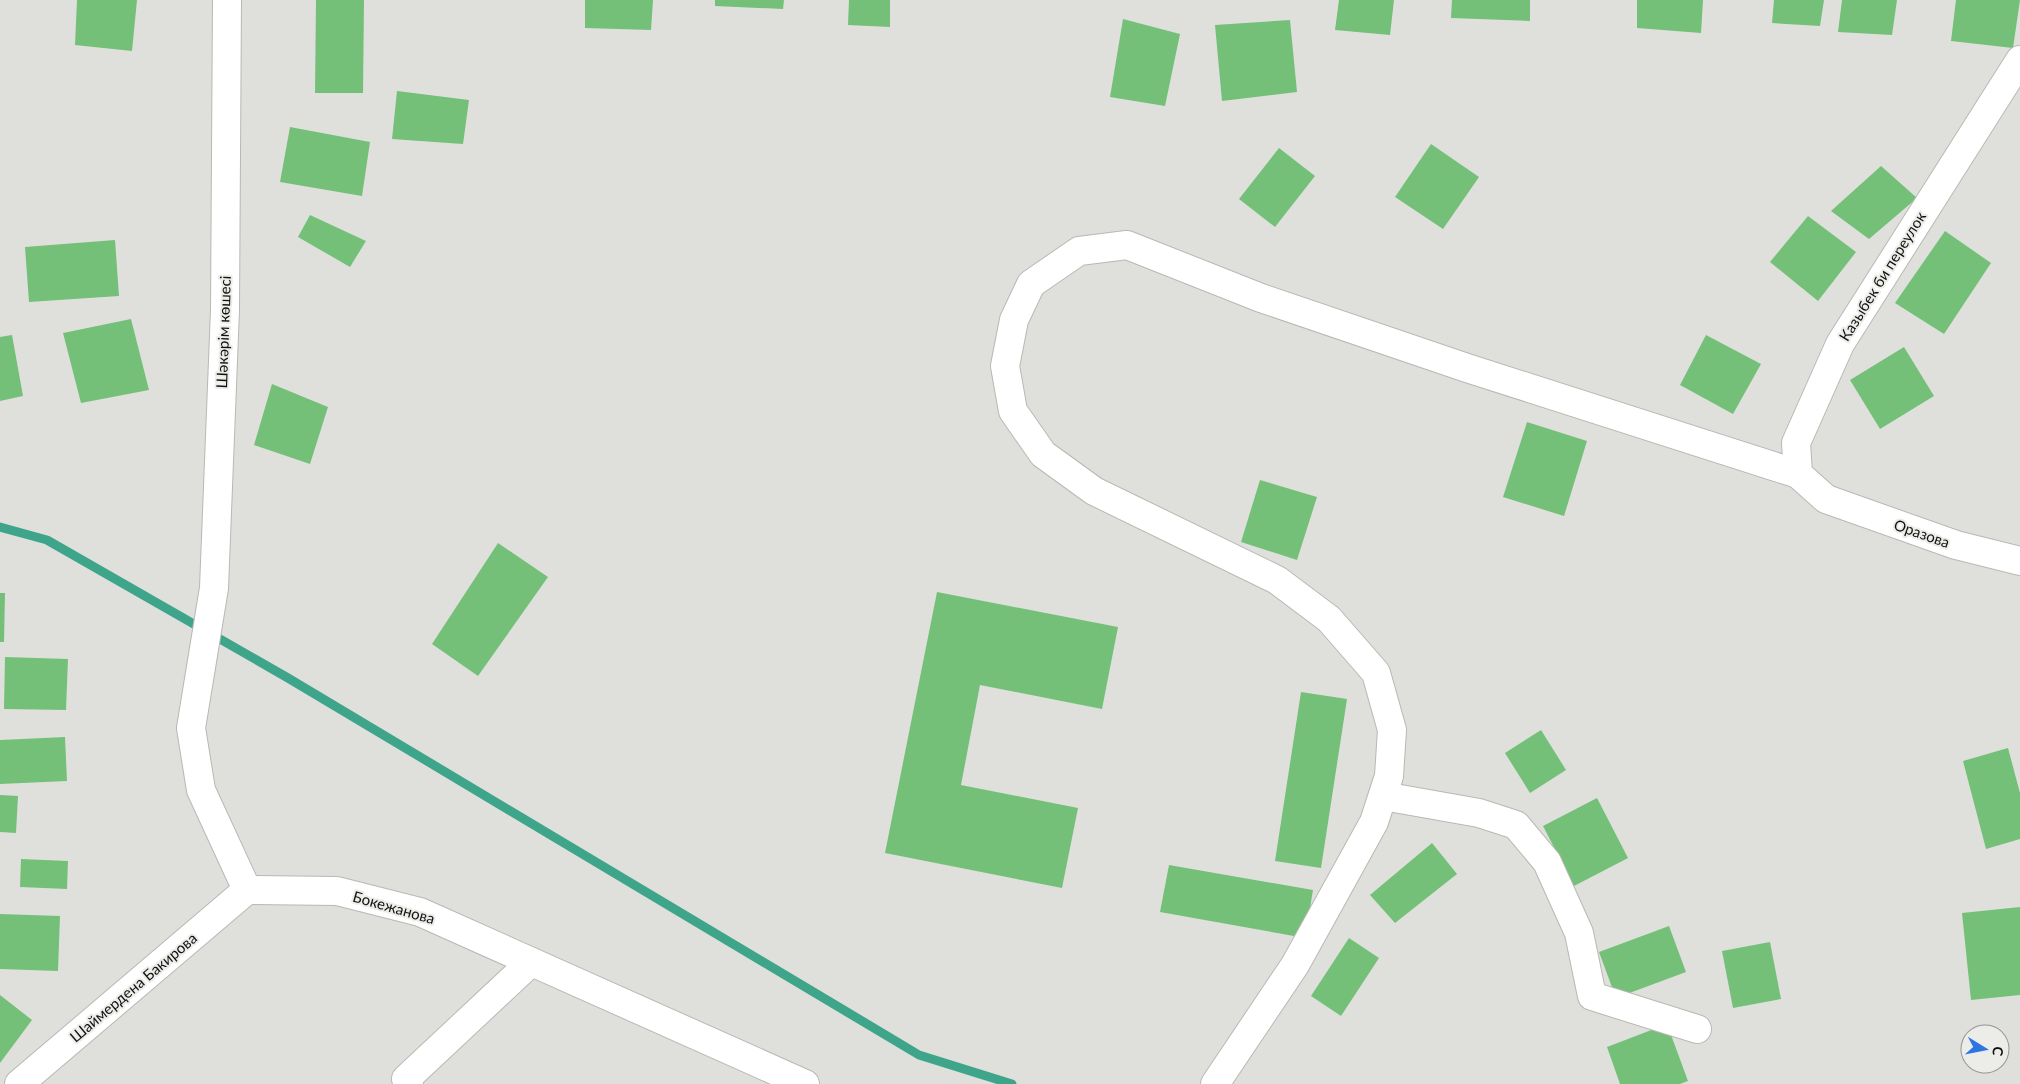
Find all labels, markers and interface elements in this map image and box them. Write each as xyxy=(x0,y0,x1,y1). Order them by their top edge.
street label: Казыбек би переулок xyxy=(1835,208,1929,344)
street label: Шәкәрім көшесі xyxy=(212,275,234,389)
street label: Оразова xyxy=(1892,515,1952,551)
street label: Бокежанова xyxy=(351,887,437,927)
street label: Шаймердена Бакирова xyxy=(66,929,200,1045)
north arrow xyxy=(1960,1024,2010,1074)
text: С xyxy=(1989,1045,2007,1058)

